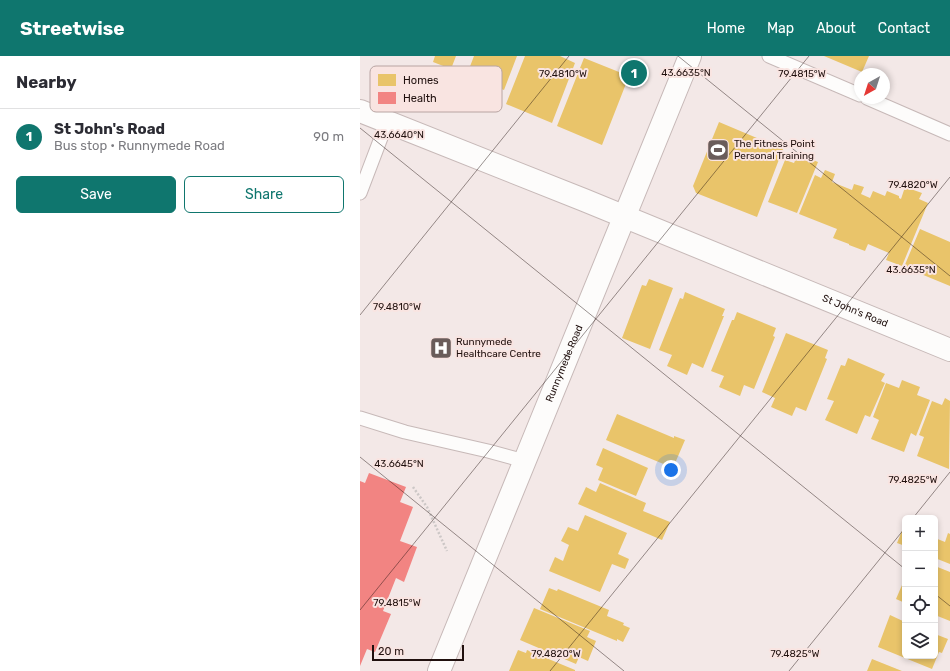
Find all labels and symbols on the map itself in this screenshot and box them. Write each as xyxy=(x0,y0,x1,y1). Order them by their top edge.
pin: 1 xyxy=(621,58,647,88)
legend xyxy=(370,66,502,112)
text: 43.6635°N xyxy=(661,67,711,79)
text: 79.4810°W xyxy=(539,68,587,80)
text: 79.4815°W xyxy=(778,68,826,80)
north arrow xyxy=(854,68,890,104)
text: Homes xyxy=(403,74,439,87)
text: Health xyxy=(403,92,437,105)
text: 43.6640°N xyxy=(374,129,424,141)
sports icon: The Fitness Point Personal Training xyxy=(705,137,731,163)
place label: The Fitness Point Personal Training xyxy=(734,138,815,162)
text: 79.4820°W xyxy=(888,179,938,191)
text: 43.6635°N xyxy=(886,264,936,276)
street label: St John's Road xyxy=(820,292,890,330)
text: 79.4810°W xyxy=(373,301,421,313)
street label: Runnymede Road xyxy=(543,323,586,404)
hospital icon: Runnymede Healthcare Centre xyxy=(428,335,454,361)
place label: Runnymede Healthcare Centre xyxy=(456,336,541,360)
text: 43.6645°N xyxy=(374,458,424,470)
your location xyxy=(661,460,681,480)
text: 79.4825°W xyxy=(888,474,938,486)
text: 79.4815°W xyxy=(373,597,421,609)
scale bar xyxy=(372,643,464,662)
text: 79.4820°W xyxy=(531,648,581,660)
text: 79.4825°W xyxy=(770,648,820,660)

